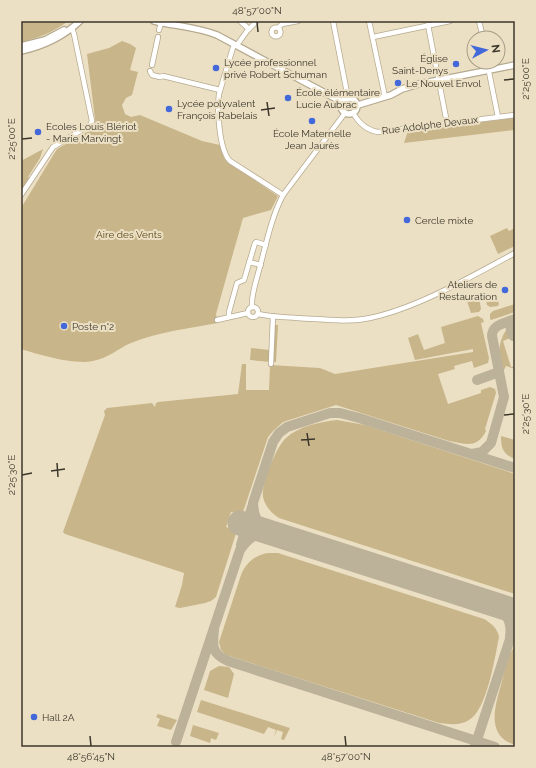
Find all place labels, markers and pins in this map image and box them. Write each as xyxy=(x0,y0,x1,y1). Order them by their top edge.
place label: Église Saint-Denys xyxy=(392,53,448,76)
place label: Lycée professionnel privé Robert Schuman xyxy=(224,57,327,80)
marker: Église Saint-Denys xyxy=(451,59,461,69)
marker: Lycée professionnel privé Robert Schuman xyxy=(211,63,221,73)
marker: Le Nouvel Envol xyxy=(393,78,403,88)
place label: Le Nouvel Envol xyxy=(406,78,482,89)
place label: École élémentaire Lucie Aubrac xyxy=(296,87,380,110)
marker: École élémentaire Lucie Aubrac xyxy=(283,93,293,103)
place label: Lycée polyvalent François Rabelais xyxy=(177,98,258,121)
marker: Lycée polyvalent François Rabelais xyxy=(164,104,174,114)
marker: École Maternelle Jean Jaurès xyxy=(307,116,317,126)
place label: Ecoles Louis Blériot - Marie Marvingt xyxy=(46,121,137,144)
marker: Ecoles Louis Blériot - Marie Marvingt xyxy=(33,127,43,137)
place label: École Maternelle Jean Jaurès xyxy=(273,128,351,151)
marker: Cercle mixte xyxy=(402,215,412,225)
place label: Cercle mixte xyxy=(415,215,473,226)
place label: Ateliers de Restauration xyxy=(439,279,497,302)
marker: Ateliers de Restauration xyxy=(500,285,510,295)
marker: Poste n°2 xyxy=(59,321,69,331)
place label: Poste n°2 xyxy=(72,321,114,332)
marker: Hall 2A xyxy=(29,712,39,722)
place label: Hall 2A xyxy=(42,712,75,723)

